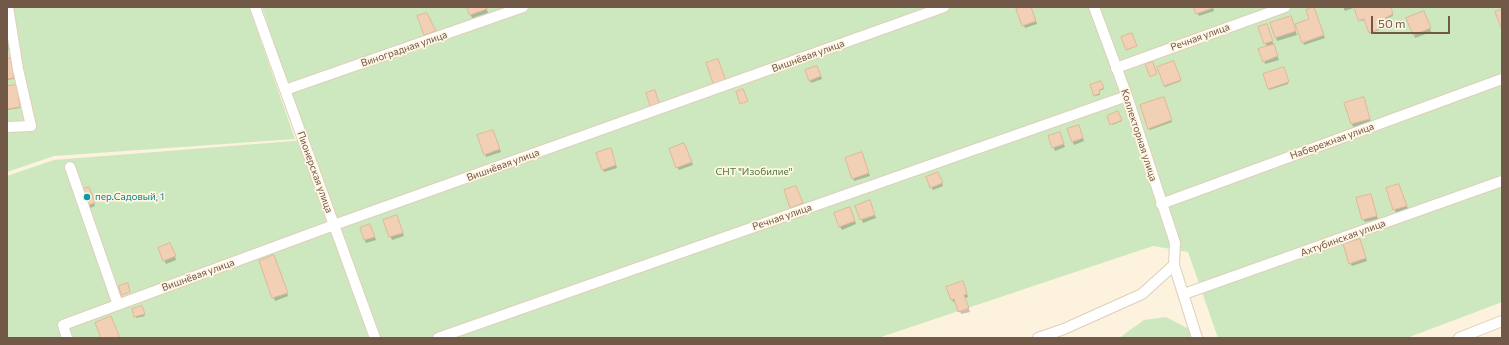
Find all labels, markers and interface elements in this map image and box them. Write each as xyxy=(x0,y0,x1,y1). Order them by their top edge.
scale bar xyxy=(1373,8,1452,34)
text: 50 m xyxy=(1378,16,1406,30)
street label: Речная улица xyxy=(1169,21,1231,53)
street label: Виноградная улица xyxy=(359,29,449,69)
street label: Вишнёвая улица xyxy=(770,37,846,75)
street label: Коллекторная улица xyxy=(1118,87,1160,183)
street label: Набережная улица xyxy=(1288,120,1376,162)
street label: Пионерская улица xyxy=(295,130,335,214)
street label: Вишнёвая улица xyxy=(465,146,541,184)
park label: СНТ "Изобилие" xyxy=(715,166,793,178)
place label: пер.Садовый, 1 xyxy=(95,191,164,203)
marker: пер.Садовый, 1 xyxy=(82,192,92,202)
street label: Речная улица xyxy=(751,201,813,233)
street label: Ахтубинская улица xyxy=(1299,217,1387,259)
street label: Вишнёвая улица xyxy=(160,256,236,294)

